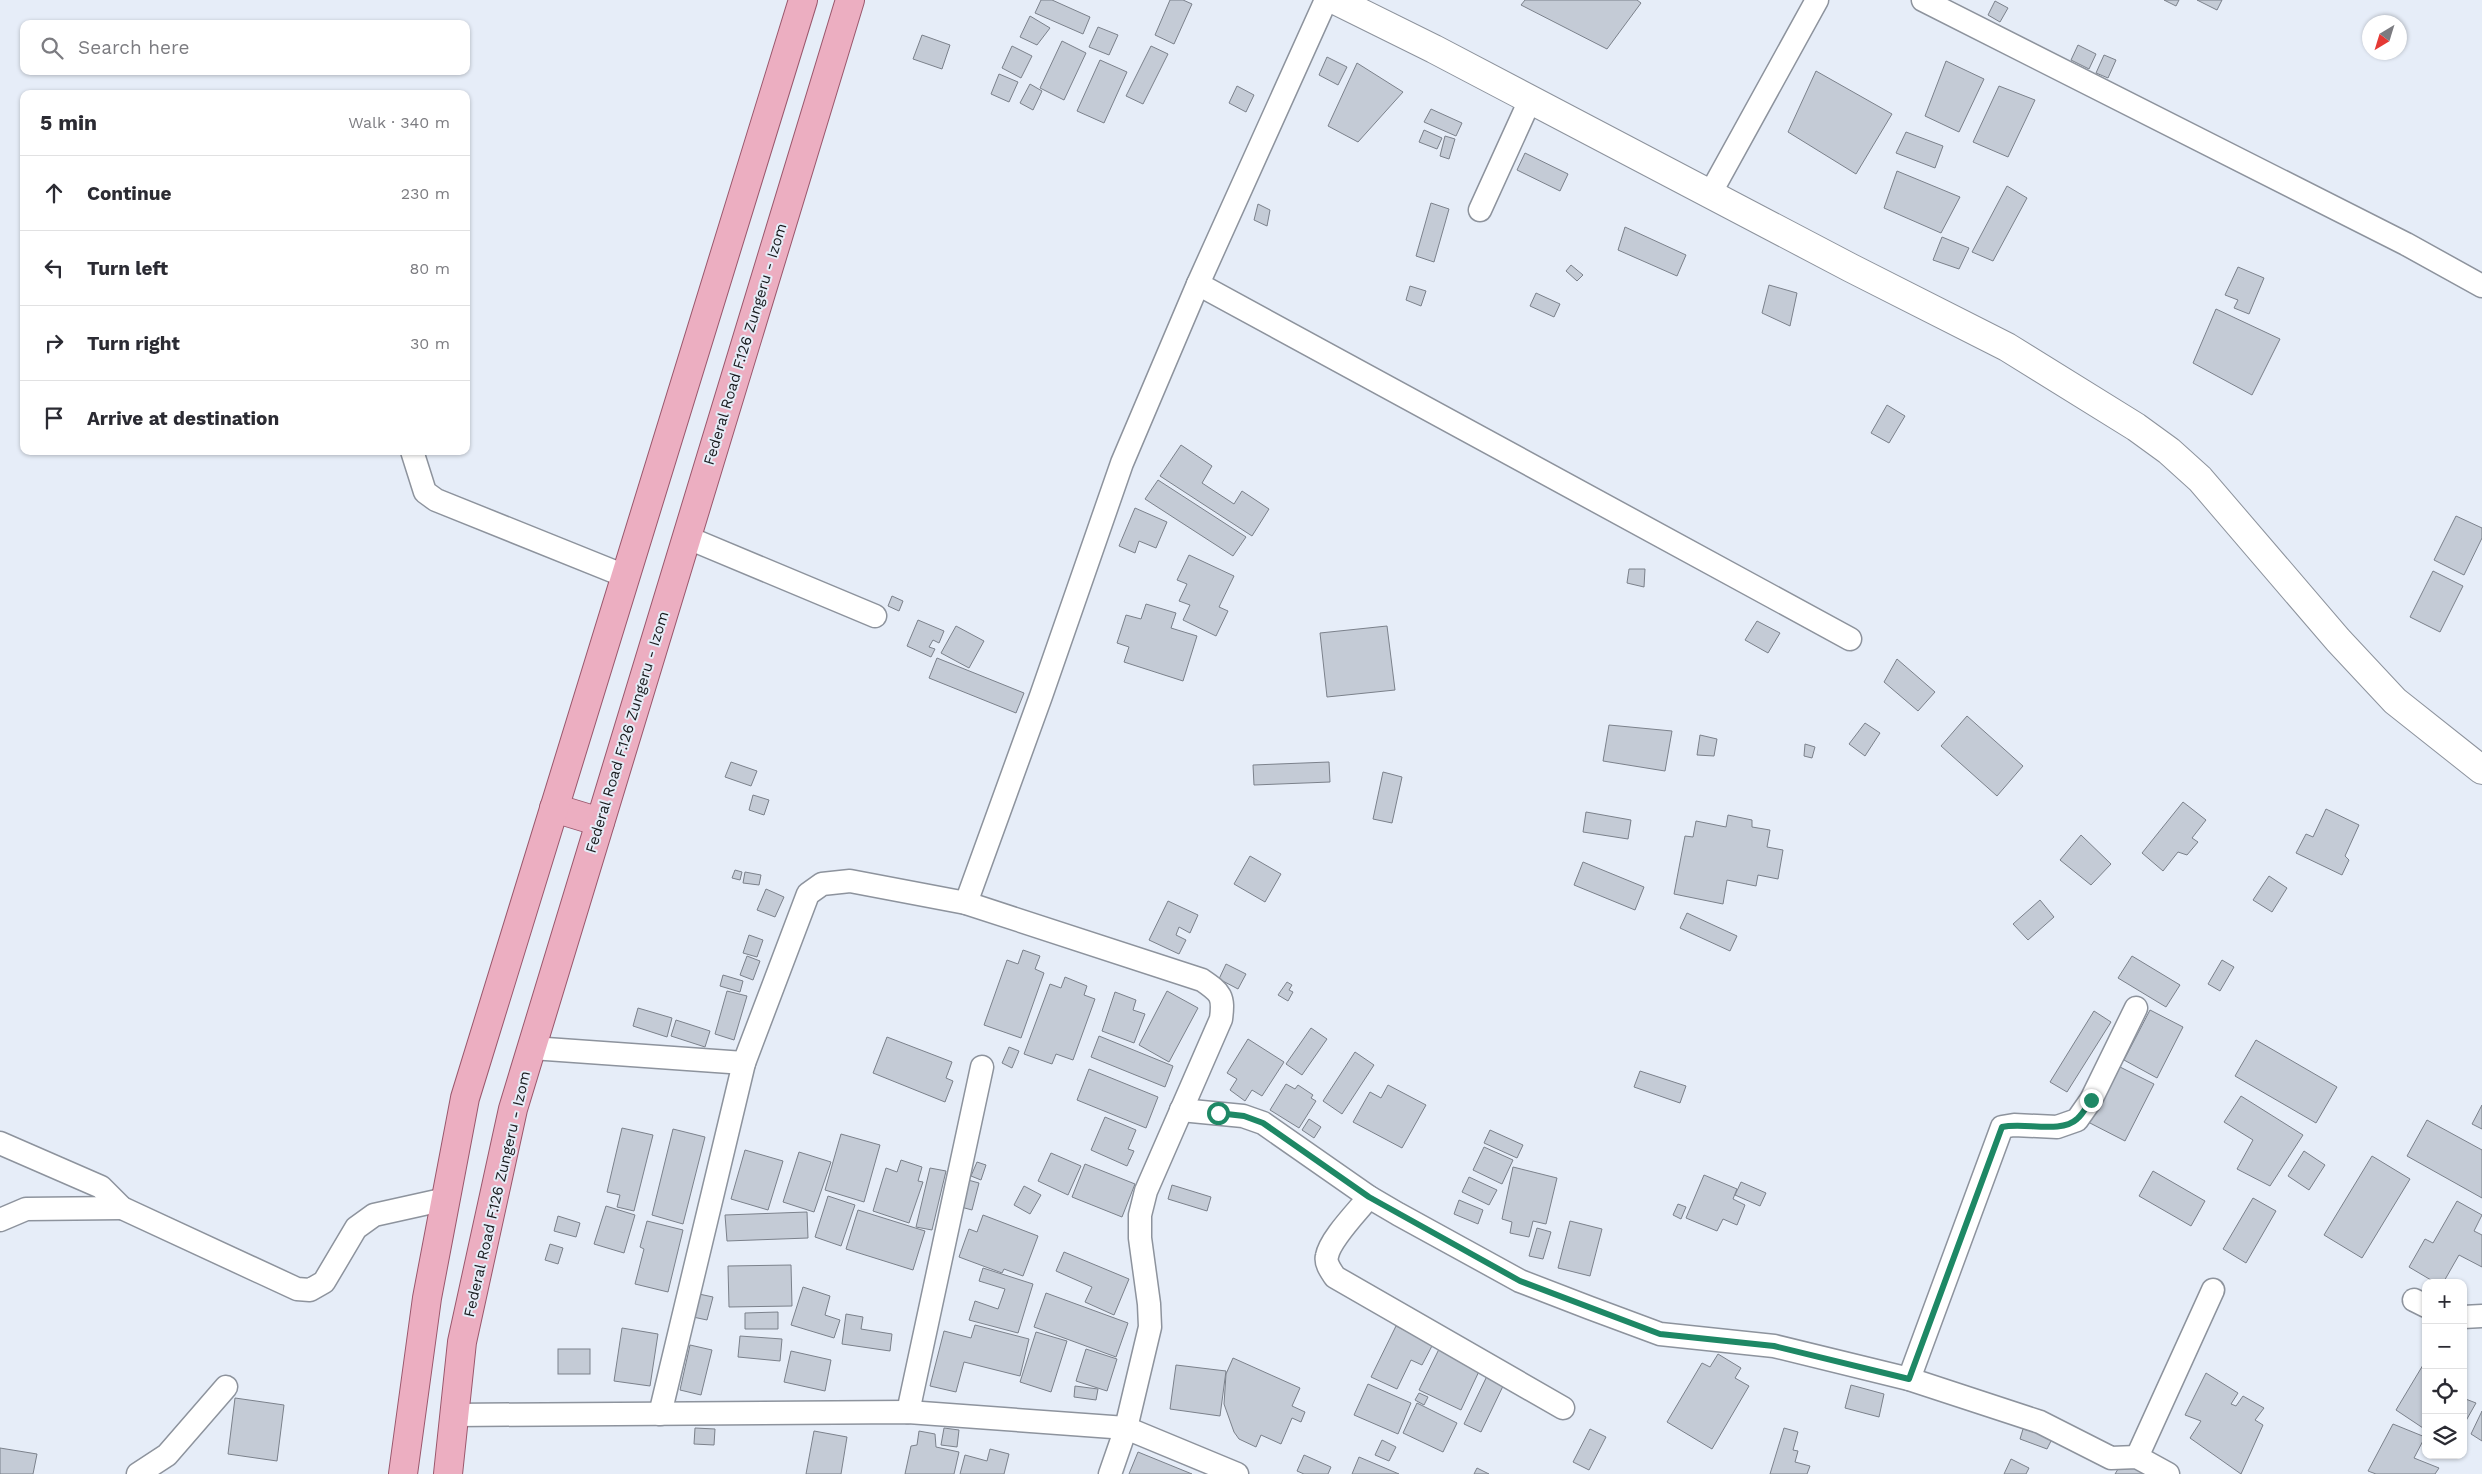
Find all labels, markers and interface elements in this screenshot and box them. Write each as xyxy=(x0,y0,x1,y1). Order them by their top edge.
north arrow xyxy=(2362,15,2407,60)
search box xyxy=(20,20,470,75)
icon: search xyxy=(38,34,66,62)
text: Search here xyxy=(78,36,189,59)
text: 5 min xyxy=(40,110,97,135)
text: Walk · 340 m xyxy=(348,113,450,132)
icon: ahead xyxy=(40,179,68,207)
text: Continue xyxy=(87,182,171,205)
text: 230 m xyxy=(401,184,450,203)
street label: Federal Road F.126 Zungeru - Izom xyxy=(700,221,790,467)
icon: left xyxy=(40,254,68,282)
text: Turn left xyxy=(87,257,168,280)
text: 80 m xyxy=(409,259,450,278)
icon: right xyxy=(40,329,68,357)
text: Turn right xyxy=(87,332,180,355)
text: 30 m xyxy=(410,334,450,353)
icon: arrive xyxy=(40,404,68,432)
text: Arrive at destination xyxy=(87,407,279,430)
street label: Federal Road F.126 Zungeru - Izom xyxy=(582,609,672,855)
street label: Federal Road F.126 Zungeru - Izom xyxy=(460,1069,534,1319)
route end xyxy=(2080,1089,2103,1112)
route start xyxy=(1207,1102,1230,1125)
map controls xyxy=(2422,1279,2467,1459)
button: + xyxy=(2422,1279,2467,1324)
button: − xyxy=(2422,1324,2467,1369)
button: locate xyxy=(2422,1369,2467,1414)
button: layers xyxy=(2422,1414,2467,1459)

